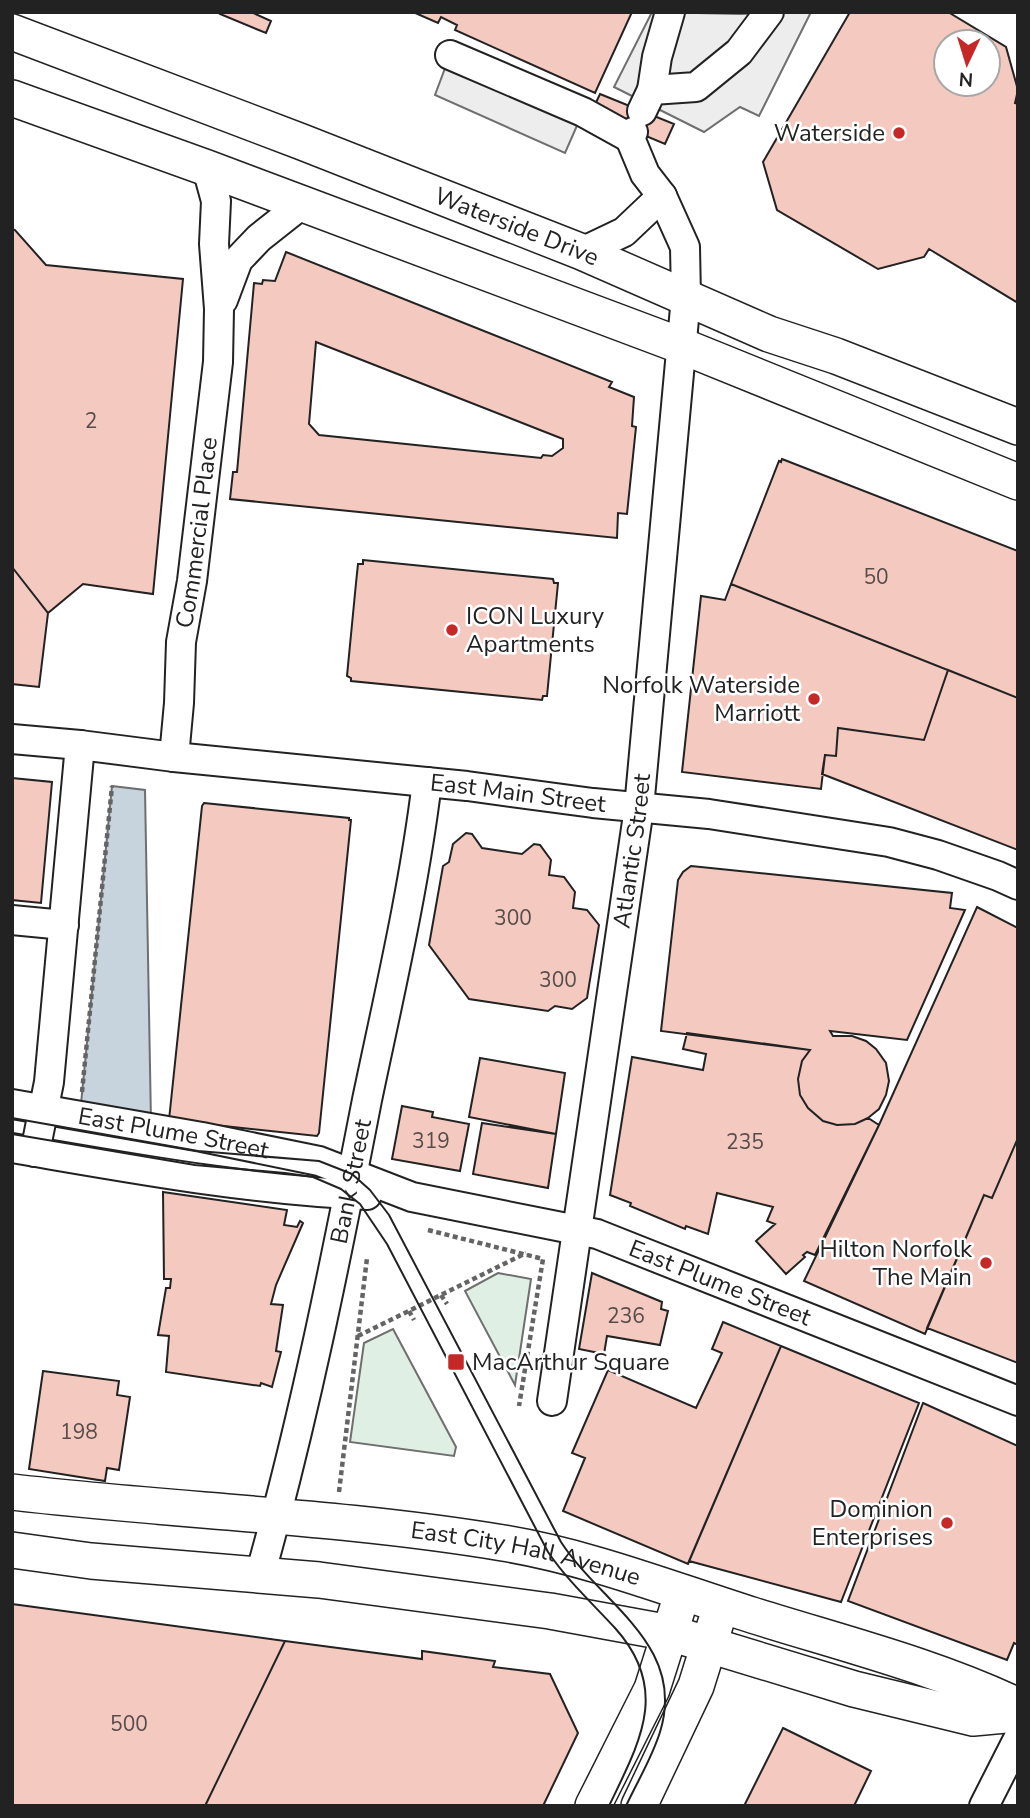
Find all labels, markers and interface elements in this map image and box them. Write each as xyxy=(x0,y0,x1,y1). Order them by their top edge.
north arrow xyxy=(932,28,1002,98)
text: N xyxy=(958,65,974,92)
place label: Waterside xyxy=(774,117,885,149)
marker: Waterside xyxy=(891,125,907,141)
street label: Waterside Drive xyxy=(430,180,604,274)
house number: 2 xyxy=(85,407,97,435)
street label: Commercial Place xyxy=(168,435,225,631)
house number: 50 xyxy=(863,563,889,591)
place label: ICON Luxury Apartments xyxy=(466,600,605,660)
marker: ICON Luxury Apartments xyxy=(444,622,460,638)
place label: Norfolk Waterside Marriott xyxy=(602,669,801,729)
marker: Norfolk Waterside Marriott xyxy=(806,691,822,707)
street label: East Main Street xyxy=(429,766,608,820)
street label: Atlantic Street xyxy=(606,771,658,930)
house number: 300 xyxy=(494,904,532,932)
house number: 300 xyxy=(539,966,577,994)
street label: East Plume Street xyxy=(76,1100,272,1166)
street label: Bank Street xyxy=(323,1116,379,1247)
house number: 319 xyxy=(412,1127,450,1155)
house number: 235 xyxy=(726,1128,764,1156)
street label: East Plume Street xyxy=(624,1232,816,1334)
place label: Hilton Norfolk The Main xyxy=(819,1233,973,1293)
marker: Hilton Norfolk The Main xyxy=(978,1255,994,1271)
house number: 236 xyxy=(607,1302,645,1330)
place label: MacArthur Square xyxy=(472,1346,669,1378)
marker: MacArthur Square xyxy=(446,1352,466,1372)
house number: 198 xyxy=(60,1418,98,1446)
place label: Dominion Enterprises xyxy=(812,1493,933,1553)
street label: East City Hall Avenue xyxy=(409,1514,645,1593)
marker: Dominion Enterprises xyxy=(939,1515,955,1531)
house number: 500 xyxy=(110,1710,148,1738)

